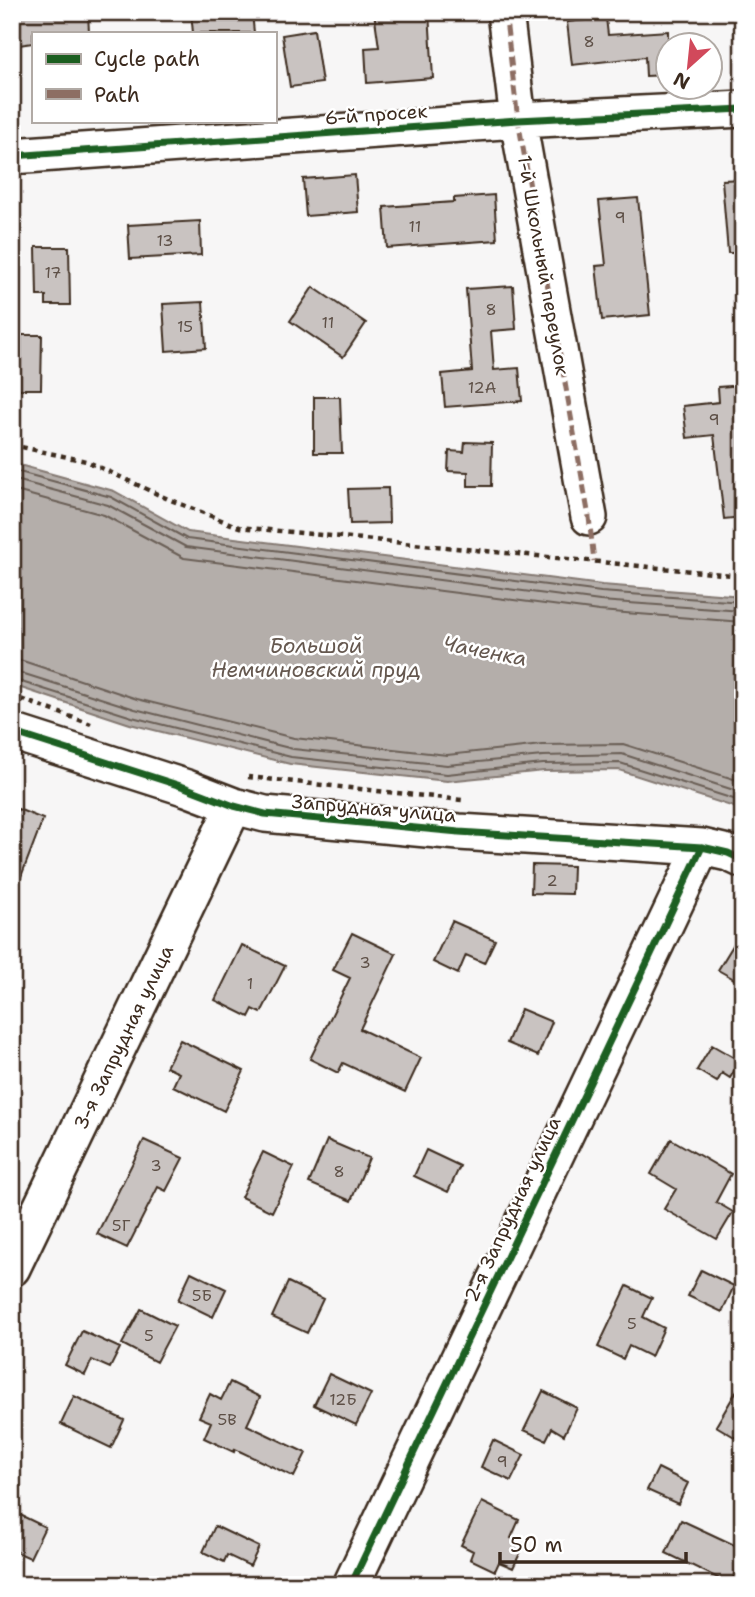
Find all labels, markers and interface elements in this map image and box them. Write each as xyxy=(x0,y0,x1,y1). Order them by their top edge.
house number: 8 xyxy=(583,31,595,52)
legend xyxy=(32,32,276,122)
north arrow xyxy=(654,32,724,102)
text: Cycle path xyxy=(94,45,200,73)
text: N xyxy=(669,66,694,95)
text: Path xyxy=(94,81,140,109)
street label: 6-й просек xyxy=(324,98,428,131)
street label: 1-й Школьный переулок xyxy=(512,153,575,377)
house number: 9 xyxy=(614,207,626,228)
house number: 11 xyxy=(409,216,421,237)
house number: 13 xyxy=(156,230,174,251)
house number: 17 xyxy=(44,262,62,283)
house number: 8 xyxy=(485,299,497,320)
house number: 11 xyxy=(322,312,334,333)
house number: 15 xyxy=(177,316,193,337)
house number: 12А xyxy=(468,377,496,398)
house number: 9 xyxy=(708,409,720,430)
water label: Чаченка xyxy=(441,629,529,673)
water label: Большой Немчиновский пруд xyxy=(211,632,421,684)
street label: Запрудная улица xyxy=(291,789,457,828)
house number: 2 xyxy=(546,870,558,891)
street label: 3-я Запрудная улица xyxy=(68,941,179,1134)
house number: 3 xyxy=(359,952,371,973)
house number: 1 xyxy=(247,973,253,994)
street label: 2-я Запрудная улица xyxy=(459,1112,566,1306)
house number: 3 xyxy=(150,1155,162,1176)
house number: 8 xyxy=(333,1161,345,1182)
house number: 5Г xyxy=(112,1215,131,1236)
house number: 5Б xyxy=(192,1285,212,1306)
house number: 5 xyxy=(627,1313,637,1334)
house number: 5 xyxy=(144,1325,154,1346)
house number: 12Б xyxy=(329,1389,357,1410)
house number: 5В xyxy=(217,1409,237,1430)
house number: 9 xyxy=(496,1451,508,1472)
scale bar xyxy=(500,1520,685,1564)
text: 50 m xyxy=(510,1531,563,1559)

